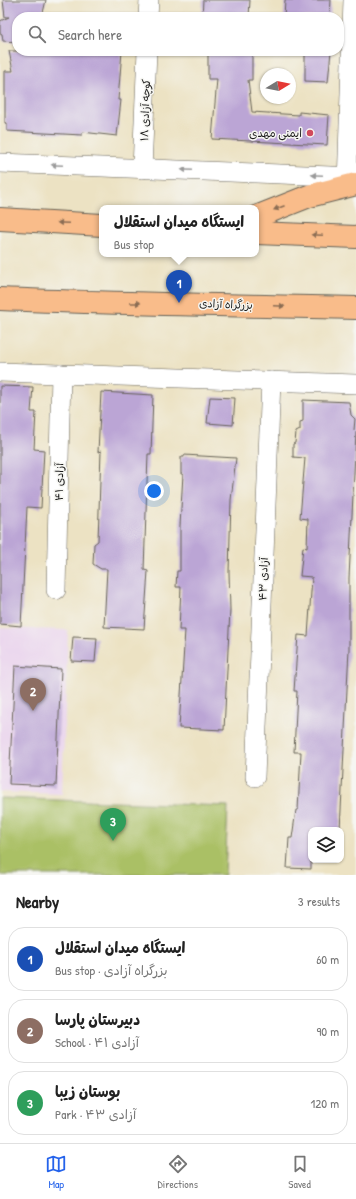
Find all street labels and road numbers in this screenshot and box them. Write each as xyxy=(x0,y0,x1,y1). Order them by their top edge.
street label: کوچه آزادی ۱۸ xyxy=(137,78,154,141)
street label: بزرگراه آزادی xyxy=(199,296,253,313)
street label: ۴۱ آزادی xyxy=(52,462,66,501)
street label: ۴۳ آزادی xyxy=(255,556,271,601)

